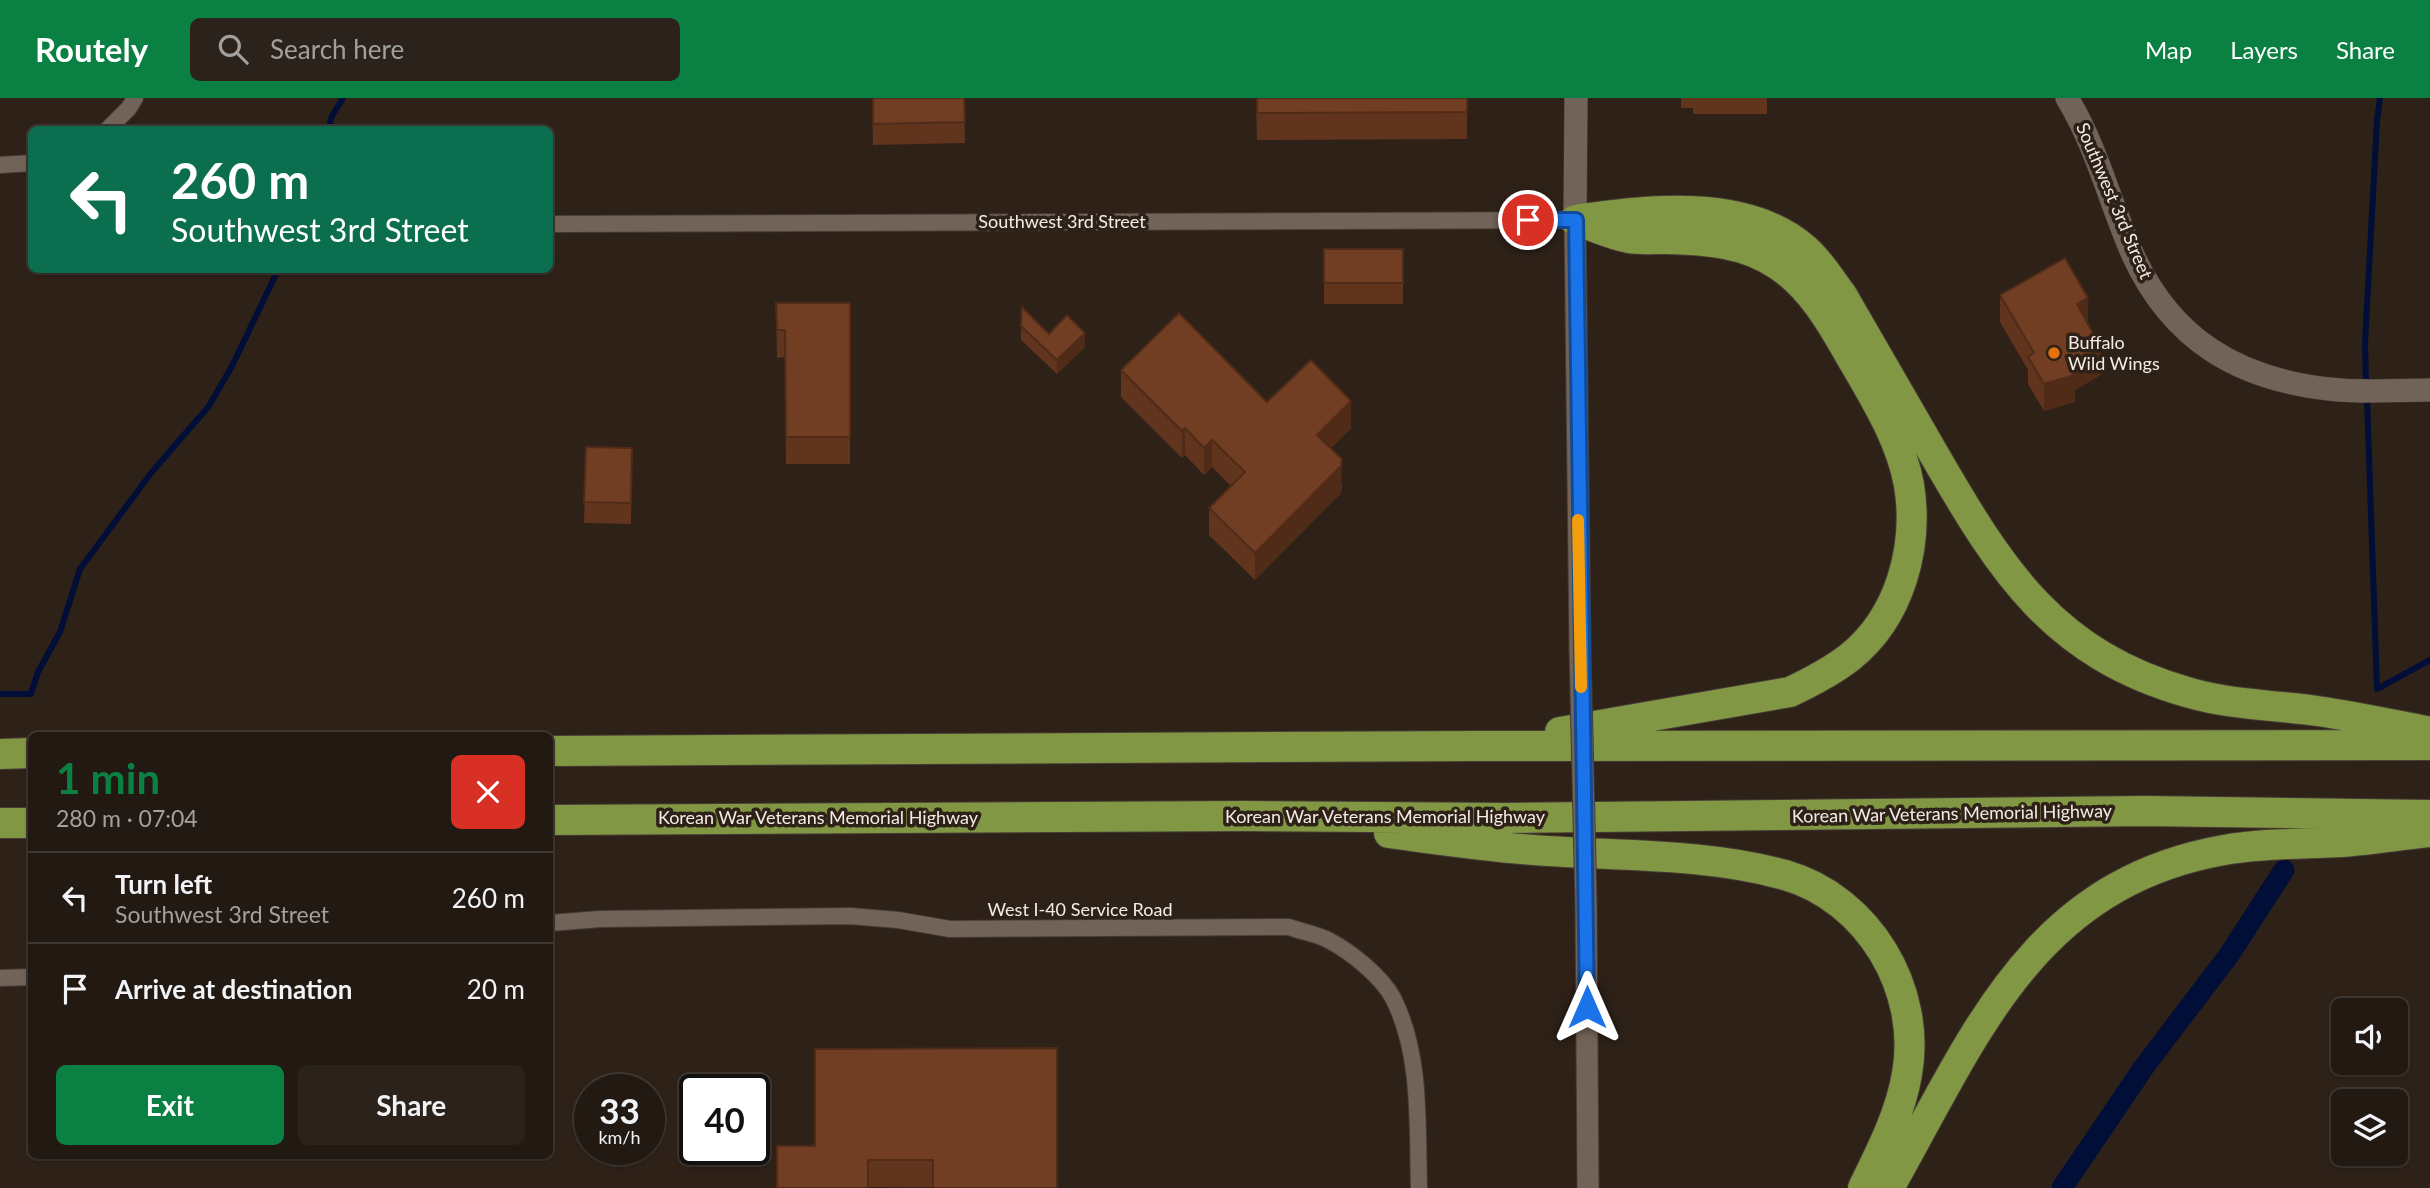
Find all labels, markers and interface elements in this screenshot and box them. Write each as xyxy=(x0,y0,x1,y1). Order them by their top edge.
search box xyxy=(190,18,680,81)
text: Routely xyxy=(35,29,148,69)
icon: search xyxy=(214,30,252,68)
text: Search here xyxy=(270,33,404,65)
text: Map xyxy=(2145,35,2192,64)
text: Layers xyxy=(2230,35,2298,64)
text: Share xyxy=(2336,35,2395,64)
street label: Southwest 3rd Street xyxy=(2072,119,2158,282)
text: 260 m xyxy=(171,151,309,209)
icon: left xyxy=(56,154,147,245)
pin xyxy=(1498,190,1558,250)
icon: arrive xyxy=(1509,201,1547,239)
text: Southwest 3rd Street xyxy=(171,210,469,249)
street label: Southwest 3rd Street xyxy=(978,210,1146,232)
place label: Buffalo Wild Wings xyxy=(2068,331,2160,374)
marker: Buffalo Wild Wings xyxy=(2046,345,2062,361)
text: 1 min xyxy=(56,753,160,803)
button: close xyxy=(451,755,525,829)
street label: Korean War Veterans Memorial Highway xyxy=(1792,799,2113,827)
text: 280 m · 07:04 xyxy=(56,804,198,832)
street label: Korean War Veterans Memorial Highway xyxy=(1225,805,1546,827)
street label: Korean War Veterans Memorial Highway xyxy=(658,806,979,828)
text: Turn left xyxy=(115,868,212,900)
icon: left xyxy=(56,879,94,917)
text: 260 m xyxy=(452,882,525,914)
street label: West I-40 Service Road xyxy=(987,898,1173,920)
text: Southwest 3rd Street xyxy=(115,900,329,928)
icon: arrive xyxy=(56,970,94,1008)
position arrow xyxy=(1550,970,1624,1044)
text: Arrive at destination xyxy=(115,973,352,1005)
text: 20 m xyxy=(467,973,525,1005)
map controls xyxy=(2331,998,2408,1166)
button: sound xyxy=(2331,998,2408,1075)
button: Exit xyxy=(56,1065,284,1145)
button: Share xyxy=(298,1065,525,1145)
speed limit sign: 40 xyxy=(679,1074,770,1165)
text: 33 xyxy=(599,1089,640,1131)
button: layers xyxy=(2331,1089,2408,1166)
text: km/h xyxy=(598,1126,641,1148)

